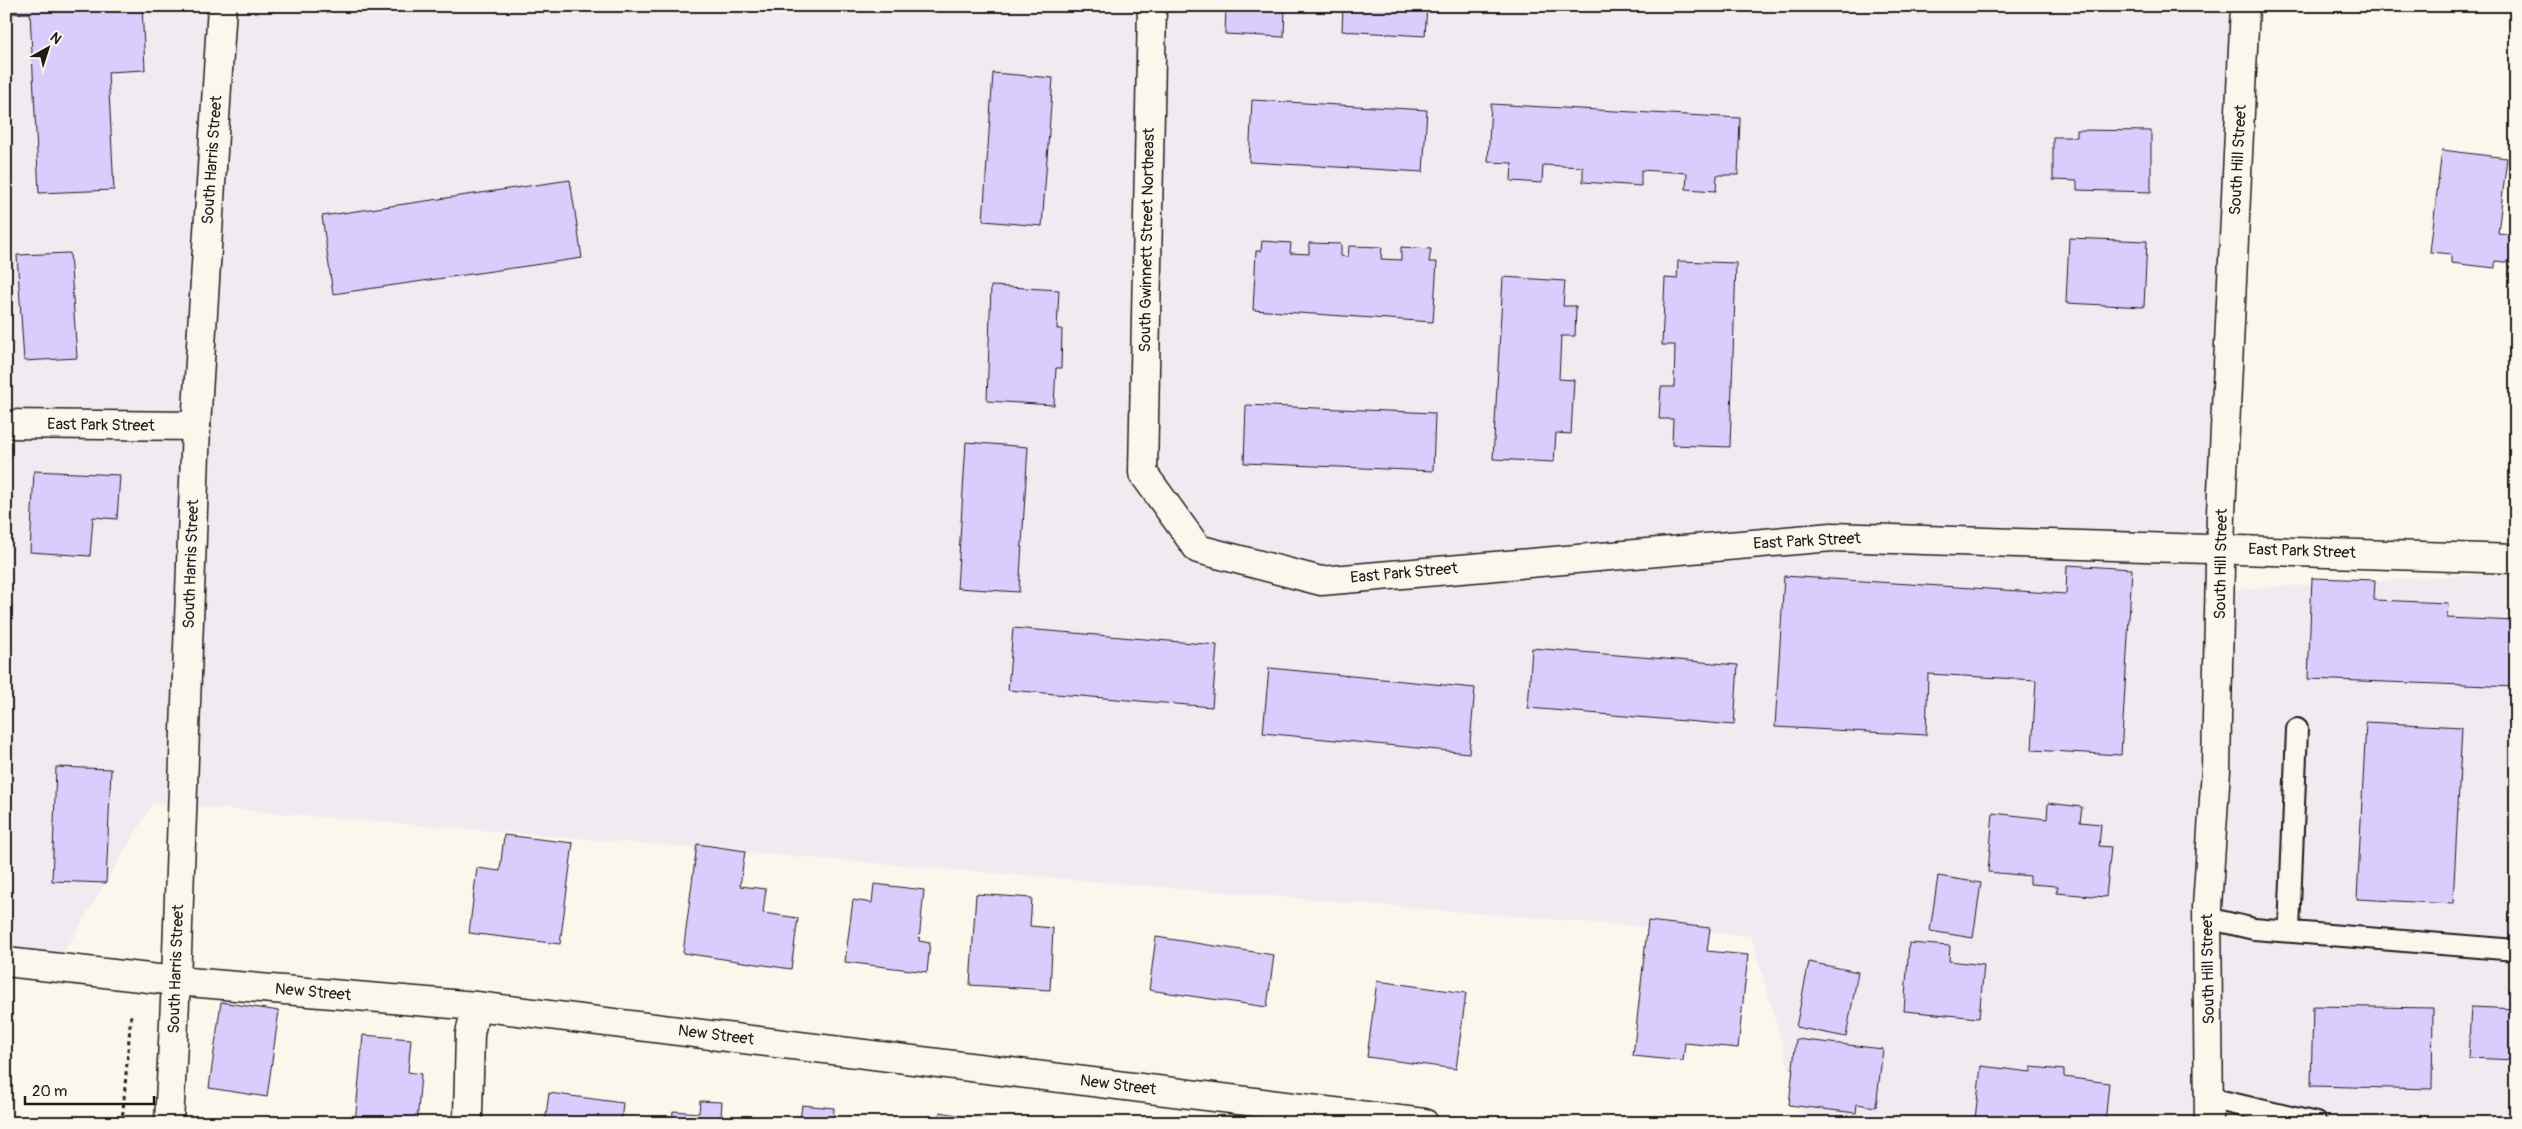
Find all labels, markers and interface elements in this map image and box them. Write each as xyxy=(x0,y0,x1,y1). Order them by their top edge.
north arrow xyxy=(22,22,72,72)
text: N xyxy=(47,29,65,48)
street label: South Harris Street xyxy=(198,94,227,225)
street label: South Hill Street xyxy=(2225,104,2251,216)
street label: South Gwinnett Street Northeast xyxy=(1135,127,1159,353)
street label: East Park Street xyxy=(47,414,156,436)
street label: South Harris Street xyxy=(179,499,203,629)
street label: South Hill Street xyxy=(2210,508,2232,620)
street label: East Park Street xyxy=(1753,528,1862,554)
street label: East Park Street xyxy=(2248,539,2357,563)
street label: East Park Street xyxy=(1349,558,1459,588)
street label: South Harris Street xyxy=(164,904,188,1034)
street label: South Hill Street xyxy=(2197,913,2219,1025)
street label: New Street xyxy=(274,979,352,1005)
street label: New Street xyxy=(677,1020,756,1050)
street label: New Street xyxy=(1079,1070,1158,1100)
scale bar xyxy=(25,1074,154,1106)
text: 20 m xyxy=(32,1082,67,1101)

